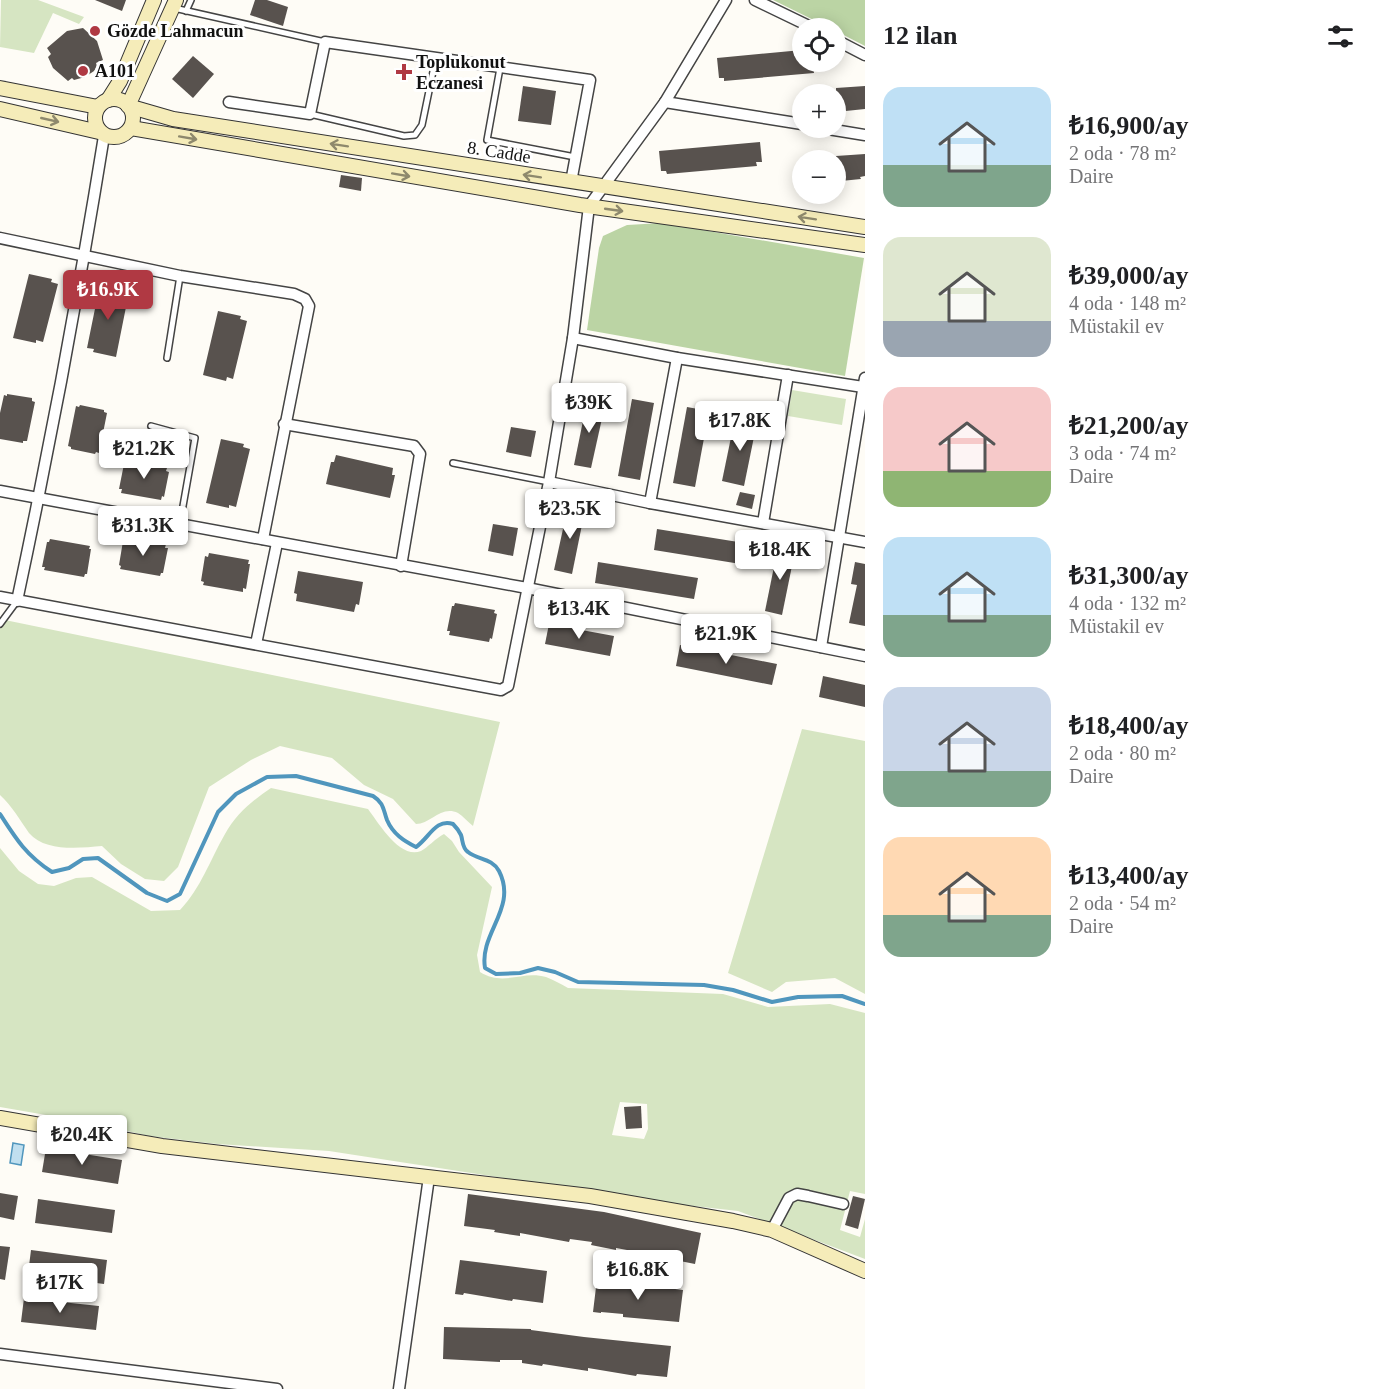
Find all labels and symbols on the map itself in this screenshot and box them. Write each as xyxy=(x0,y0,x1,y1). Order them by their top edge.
place label: Gözde Lahmacun xyxy=(107,21,244,41)
marker: Gözde Lahmacun xyxy=(88,24,102,38)
place label: Toplukonut Eczanesi xyxy=(416,52,505,93)
place label: A101 xyxy=(95,61,135,81)
marker: A101 xyxy=(76,64,90,78)
marker: Toplukonut Eczanesi xyxy=(397,65,411,79)
one-way arrow xyxy=(40,115,59,127)
one-way arrow xyxy=(178,133,198,144)
street label: 8. Cadde xyxy=(466,137,532,167)
one-way arrow xyxy=(330,140,349,151)
one-way arrow xyxy=(391,169,411,180)
one-way arrow xyxy=(522,170,542,181)
one-way arrow xyxy=(604,204,624,215)
one-way arrow xyxy=(798,213,818,224)
pin: ₺16.9K xyxy=(59,270,157,321)
pin: ₺39K xyxy=(553,383,625,434)
pin: ₺17.8K xyxy=(691,401,789,452)
pin: ₺21.2K xyxy=(95,429,193,480)
pin: ₺23.5K xyxy=(521,489,619,540)
pin: ₺31.3K xyxy=(94,506,192,557)
pin: ₺18.4K xyxy=(731,530,829,581)
pin: ₺13.4K xyxy=(530,589,628,640)
pin: ₺21.9K xyxy=(677,614,775,665)
pin: ₺20.4K xyxy=(33,1115,131,1166)
pin: ₺16.8K xyxy=(589,1250,687,1301)
pin: ₺17K xyxy=(24,1263,96,1314)

